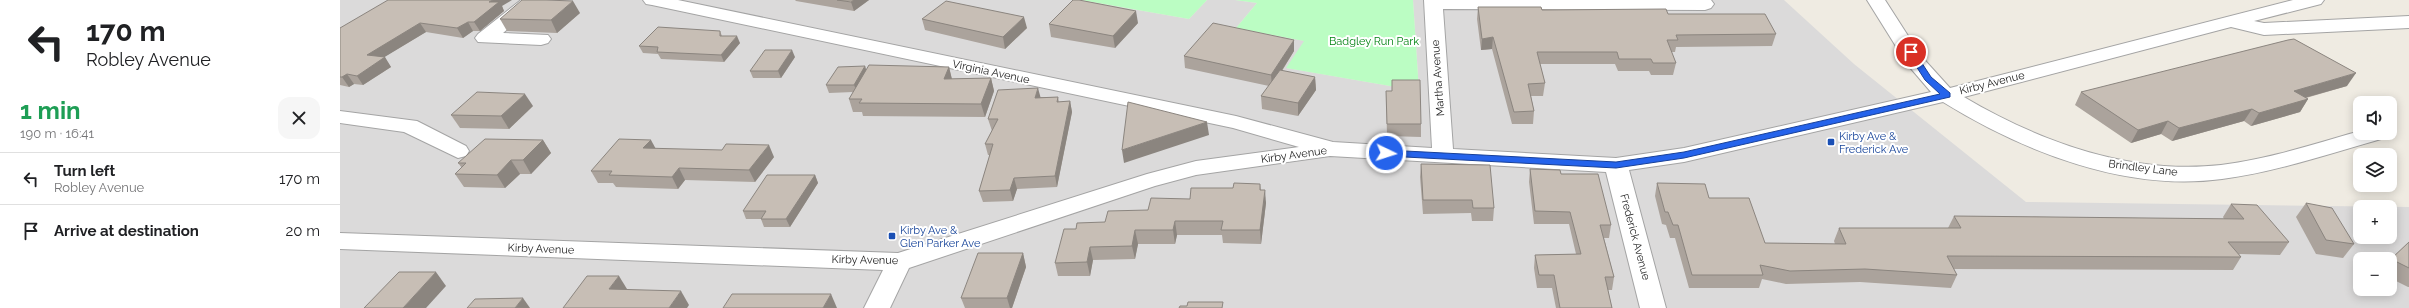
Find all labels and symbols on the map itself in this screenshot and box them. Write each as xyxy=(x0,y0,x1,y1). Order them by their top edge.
park label: Badgley Run Park xyxy=(1329,35,1419,48)
pin xyxy=(1894,35,1928,69)
street label: Martha Avenue xyxy=(1429,39,1447,117)
street label: Virginia Avenue xyxy=(951,57,1031,87)
street label: Kirby Avenue xyxy=(1958,69,2026,97)
place label: Kirby Ave & Frederick Ave xyxy=(1839,130,1909,156)
position arrow xyxy=(1365,132,1407,174)
marker: Kirby Ave & Frederick Ave xyxy=(1826,137,1836,147)
street label: Kirby Avenue xyxy=(1260,144,1328,166)
street label: Brindley Lane xyxy=(2108,157,2179,179)
street label: Frederick Avenue xyxy=(1617,192,1653,282)
place label: Kirby Ave & Glen Parker Ave xyxy=(900,224,981,250)
marker: Kirby Ave & Glen Parker Ave xyxy=(887,231,897,241)
street label: Kirby Avenue xyxy=(507,241,575,257)
street label: Kirby Avenue xyxy=(832,253,899,267)

